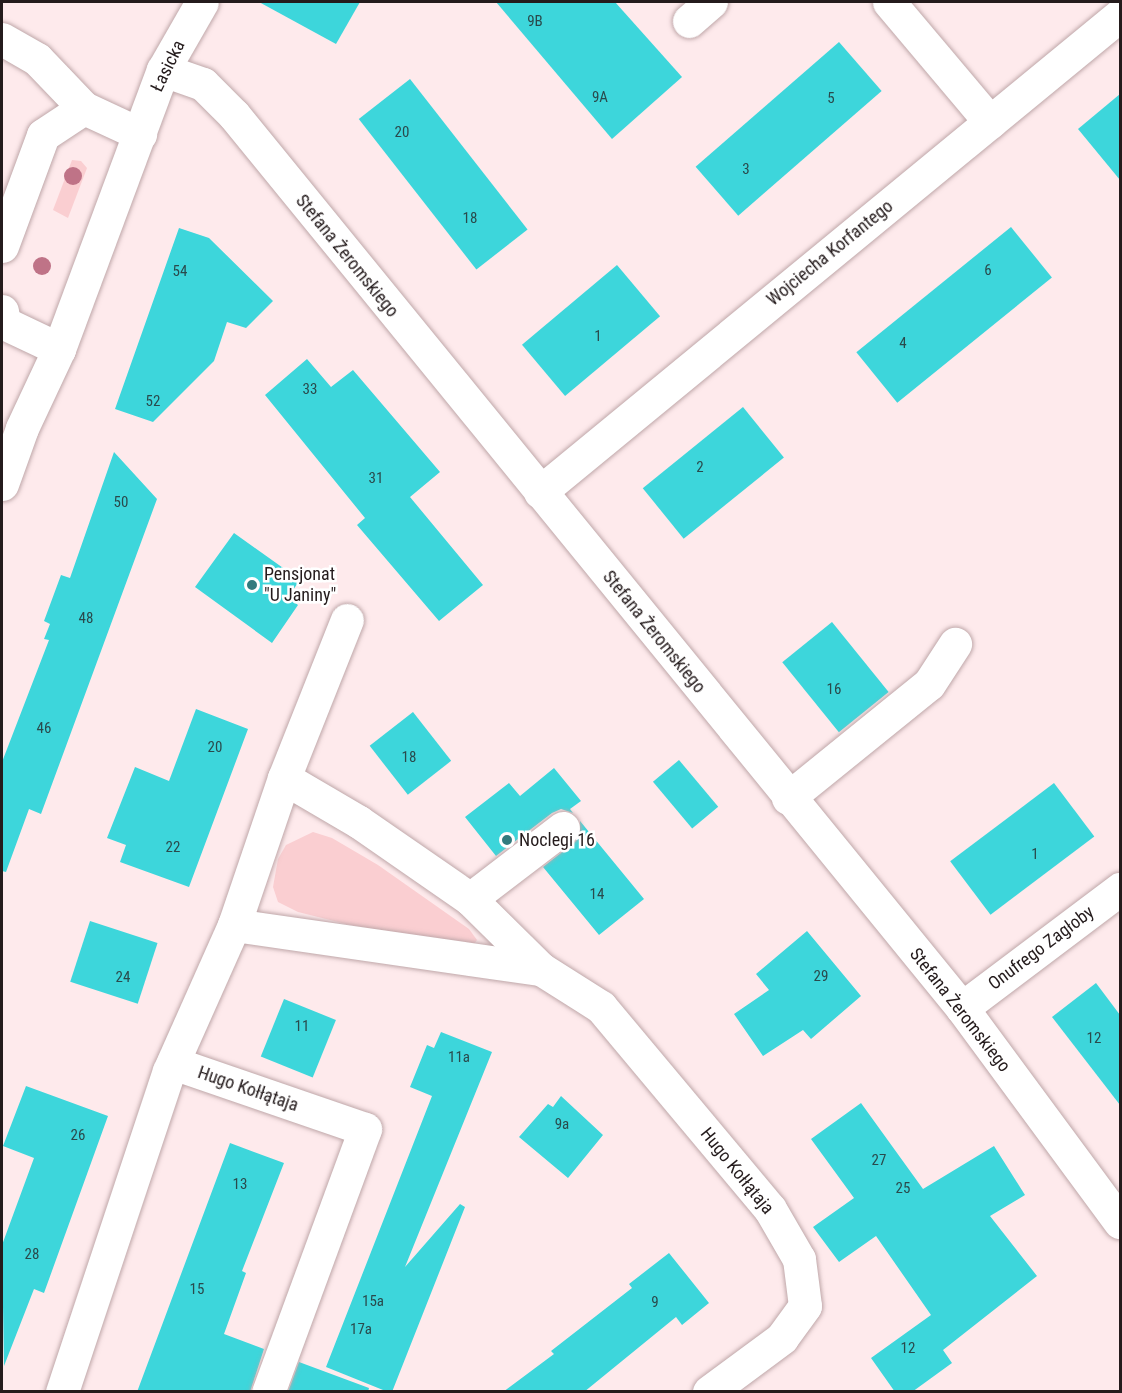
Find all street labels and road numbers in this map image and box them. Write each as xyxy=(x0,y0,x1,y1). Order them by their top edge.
street label: Łasicka xyxy=(146,37,190,95)
street label: Stefana Żeromskiego xyxy=(291,190,403,322)
street label: Wojciecha Korfantego xyxy=(763,195,897,311)
street label: Stefana Żeromskiego xyxy=(598,566,710,698)
street label: Onufrego Zagłoby xyxy=(984,901,1098,995)
street label: Stefana Żeromskiego xyxy=(905,944,1015,1076)
street label: Hugo Kołłątaja xyxy=(195,1062,301,1116)
street label: Hugo Kołłątaja xyxy=(696,1123,778,1219)

